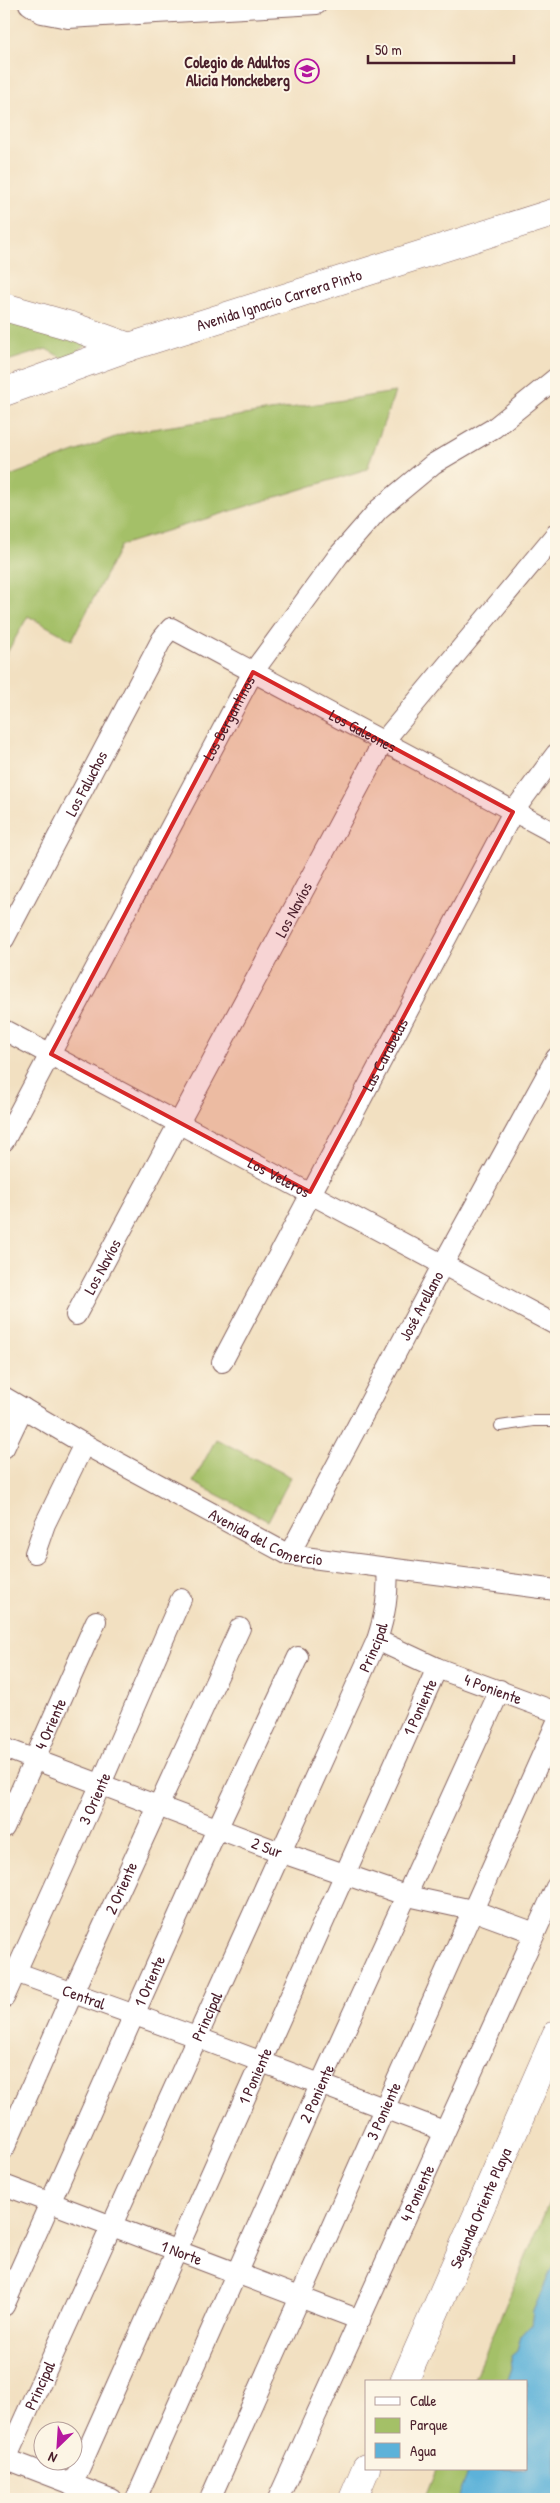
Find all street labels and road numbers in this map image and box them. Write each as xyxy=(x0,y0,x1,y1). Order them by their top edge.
street label: Avenida Ignacio Carrera Pinto xyxy=(193,263,365,336)
street label: Los Bergantinos xyxy=(197,672,260,764)
street label: Los Galeones xyxy=(326,704,400,758)
street label: Los Faluchos xyxy=(60,747,112,820)
street label: Los Navíos xyxy=(269,878,317,941)
street label: Las Carabelas xyxy=(356,1014,413,1095)
street label: Los Veleros xyxy=(244,1152,314,1203)
street label: Los Navíos xyxy=(78,1235,126,1298)
street label: José Arellano xyxy=(393,1267,449,1344)
street label: Avenida del Comercio xyxy=(205,1503,324,1570)
street label: Principal xyxy=(353,1619,393,1676)
street label: 4 Poniente xyxy=(461,1668,526,1710)
street label: 1 Poniente xyxy=(397,1675,442,1739)
street label: 4 Oriente xyxy=(29,1694,72,1753)
street label: 3 Oriente xyxy=(73,1768,116,1828)
street label: 2 Sur xyxy=(249,1831,285,1863)
street label: 2 Oriente xyxy=(99,1858,143,1918)
street label: 1 Oriente xyxy=(128,1951,170,2010)
street label: Central xyxy=(59,1979,109,2015)
street label: Principal xyxy=(186,1987,228,2044)
street label: 1 Poniente xyxy=(232,2044,277,2108)
street label: 2 Poniente xyxy=(294,2060,339,2126)
street label: 3 Poniente xyxy=(361,2078,406,2143)
street label: Segunda Oriente Playa xyxy=(444,2144,516,2272)
street label: 4 Poniente xyxy=(395,2161,440,2225)
street label: 1 Norte xyxy=(158,2235,206,2270)
street label: Principal xyxy=(19,2356,60,2413)

